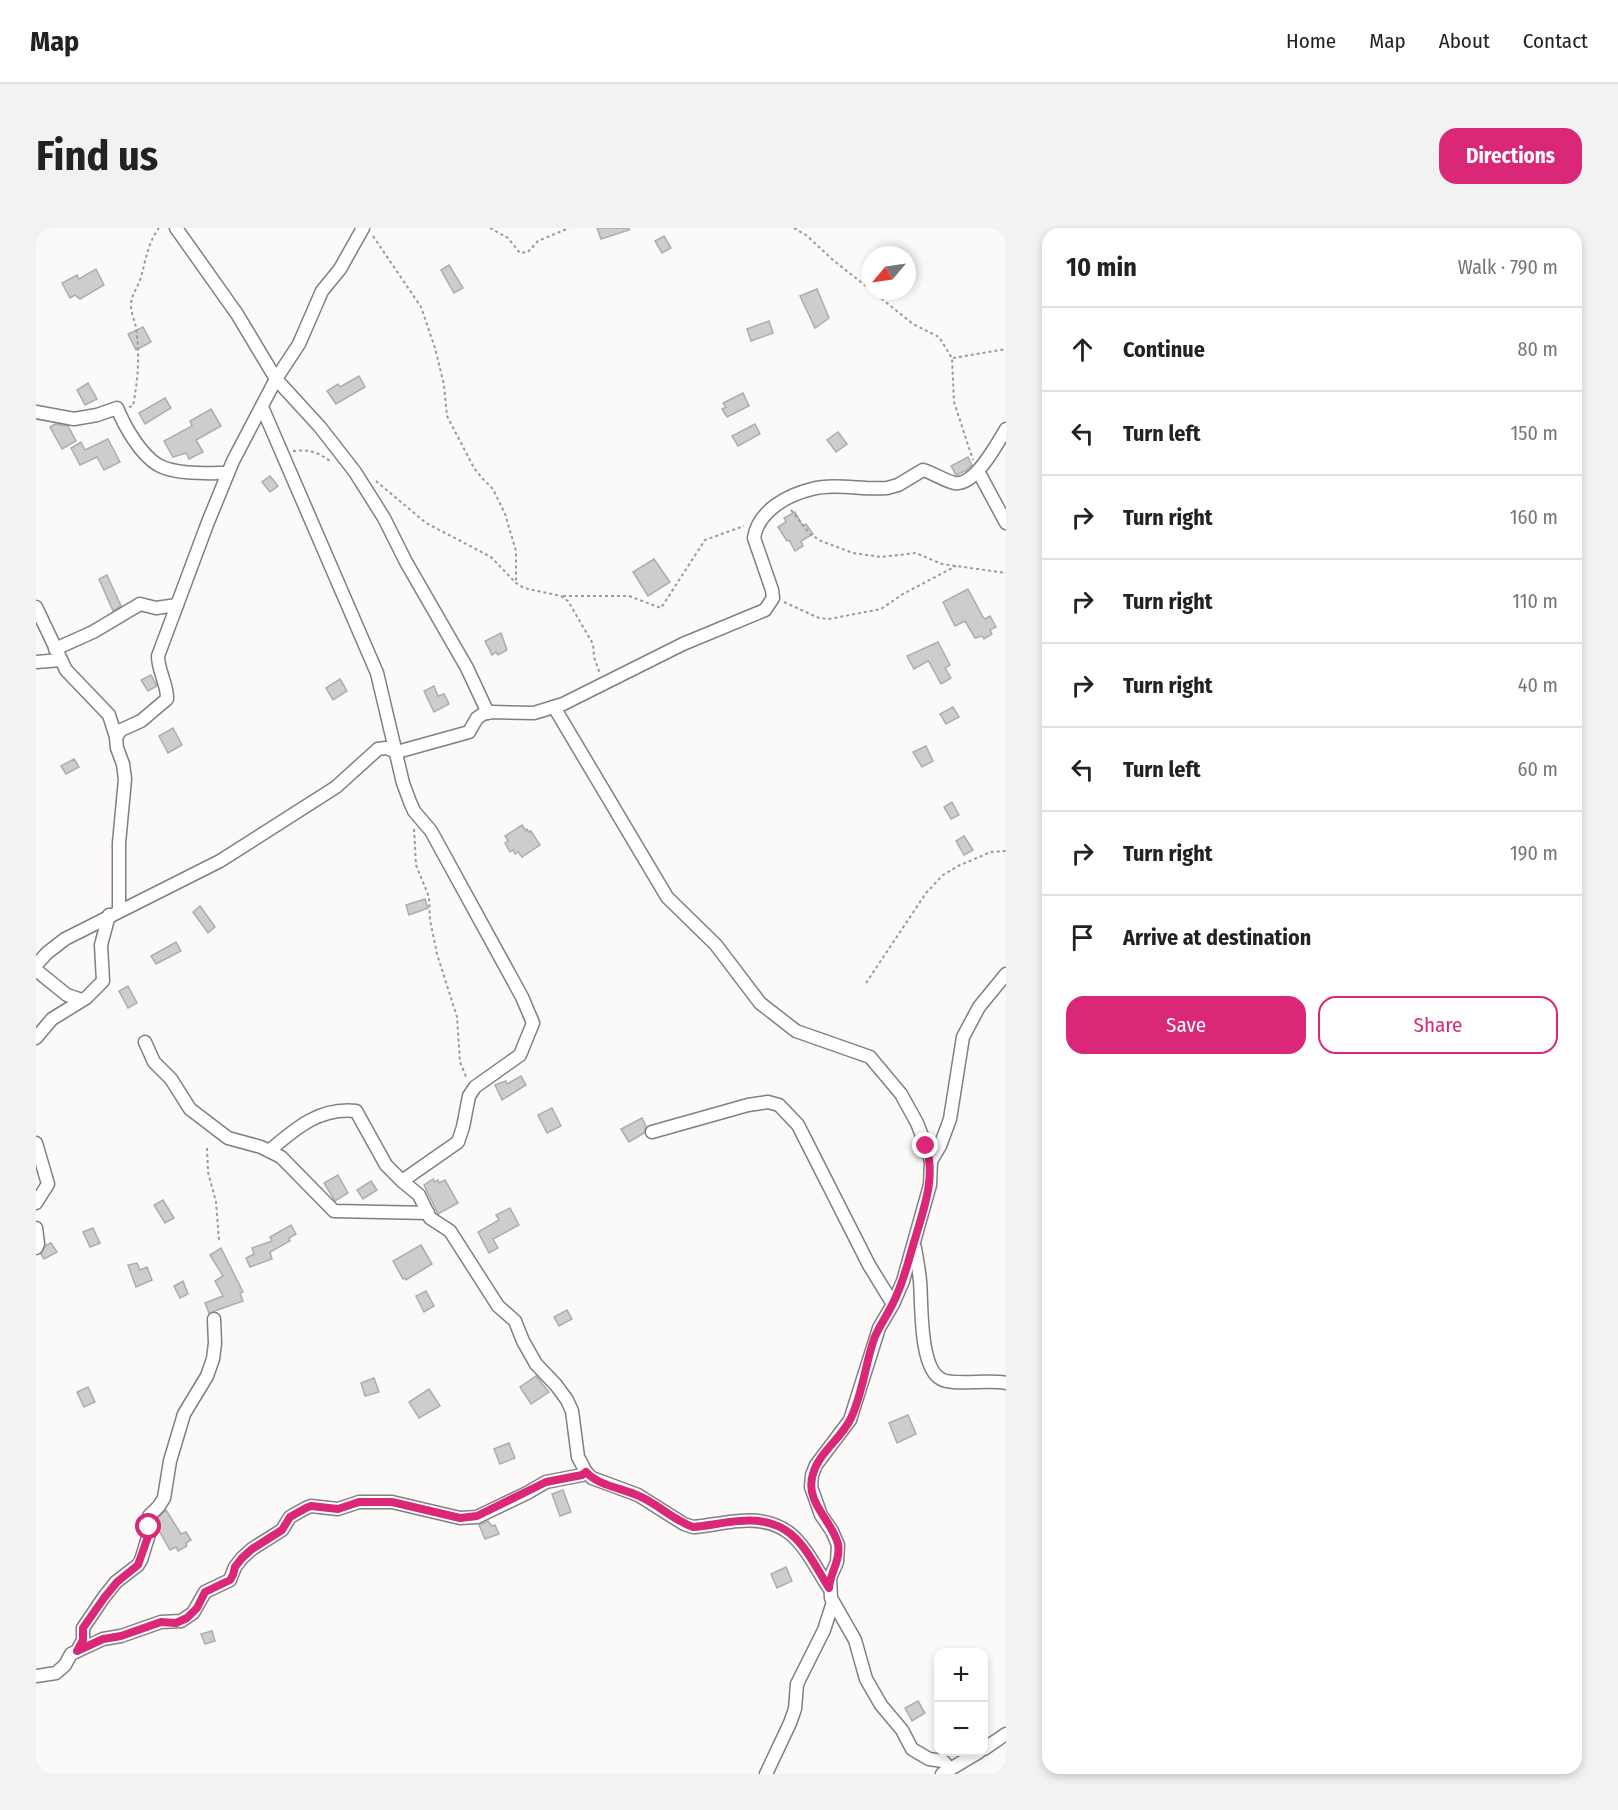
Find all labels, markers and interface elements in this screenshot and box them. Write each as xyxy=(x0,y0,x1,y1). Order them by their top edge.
text: Map xyxy=(30,25,79,58)
text: Home xyxy=(1286,28,1336,54)
text: Map xyxy=(1369,28,1406,54)
text: About xyxy=(1439,28,1490,54)
text: Contact xyxy=(1523,28,1588,54)
button: Directions xyxy=(1439,128,1582,184)
text: Find us xyxy=(36,131,158,181)
north arrow xyxy=(862,246,916,300)
text: 10 min xyxy=(1066,252,1137,283)
text: Walk · 790 m xyxy=(1458,255,1558,279)
icon: ahead xyxy=(1066,333,1099,366)
text: Continue xyxy=(1123,336,1205,363)
text: 80 m xyxy=(1518,337,1558,361)
icon: left xyxy=(1066,417,1099,450)
text: Turn left xyxy=(1123,420,1201,447)
text: 150 m xyxy=(1511,421,1558,445)
icon: right xyxy=(1066,501,1099,534)
text: Turn right xyxy=(1123,504,1212,531)
text: 160 m xyxy=(1510,505,1558,529)
icon: right xyxy=(1066,585,1099,618)
text: Turn right xyxy=(1123,588,1212,615)
text: 110 m xyxy=(1512,589,1558,613)
icon: right xyxy=(1066,669,1099,702)
text: Turn right xyxy=(1123,672,1212,699)
text: 40 m xyxy=(1518,673,1558,697)
icon: left xyxy=(1066,753,1099,786)
text: Turn left xyxy=(1123,756,1201,783)
text: 60 m xyxy=(1518,757,1558,781)
icon: right xyxy=(1066,837,1099,870)
text: Turn right xyxy=(1123,840,1212,867)
text: 190 m xyxy=(1510,841,1558,865)
icon: arrive xyxy=(1066,921,1099,954)
text: Arrive at destination xyxy=(1123,924,1311,951)
button: Save xyxy=(1066,996,1306,1054)
button: Share xyxy=(1318,996,1558,1054)
route end xyxy=(912,1132,938,1158)
route start xyxy=(135,1513,161,1539)
map controls xyxy=(934,1648,988,1756)
button: + xyxy=(934,1648,988,1702)
button: − xyxy=(934,1702,988,1756)

